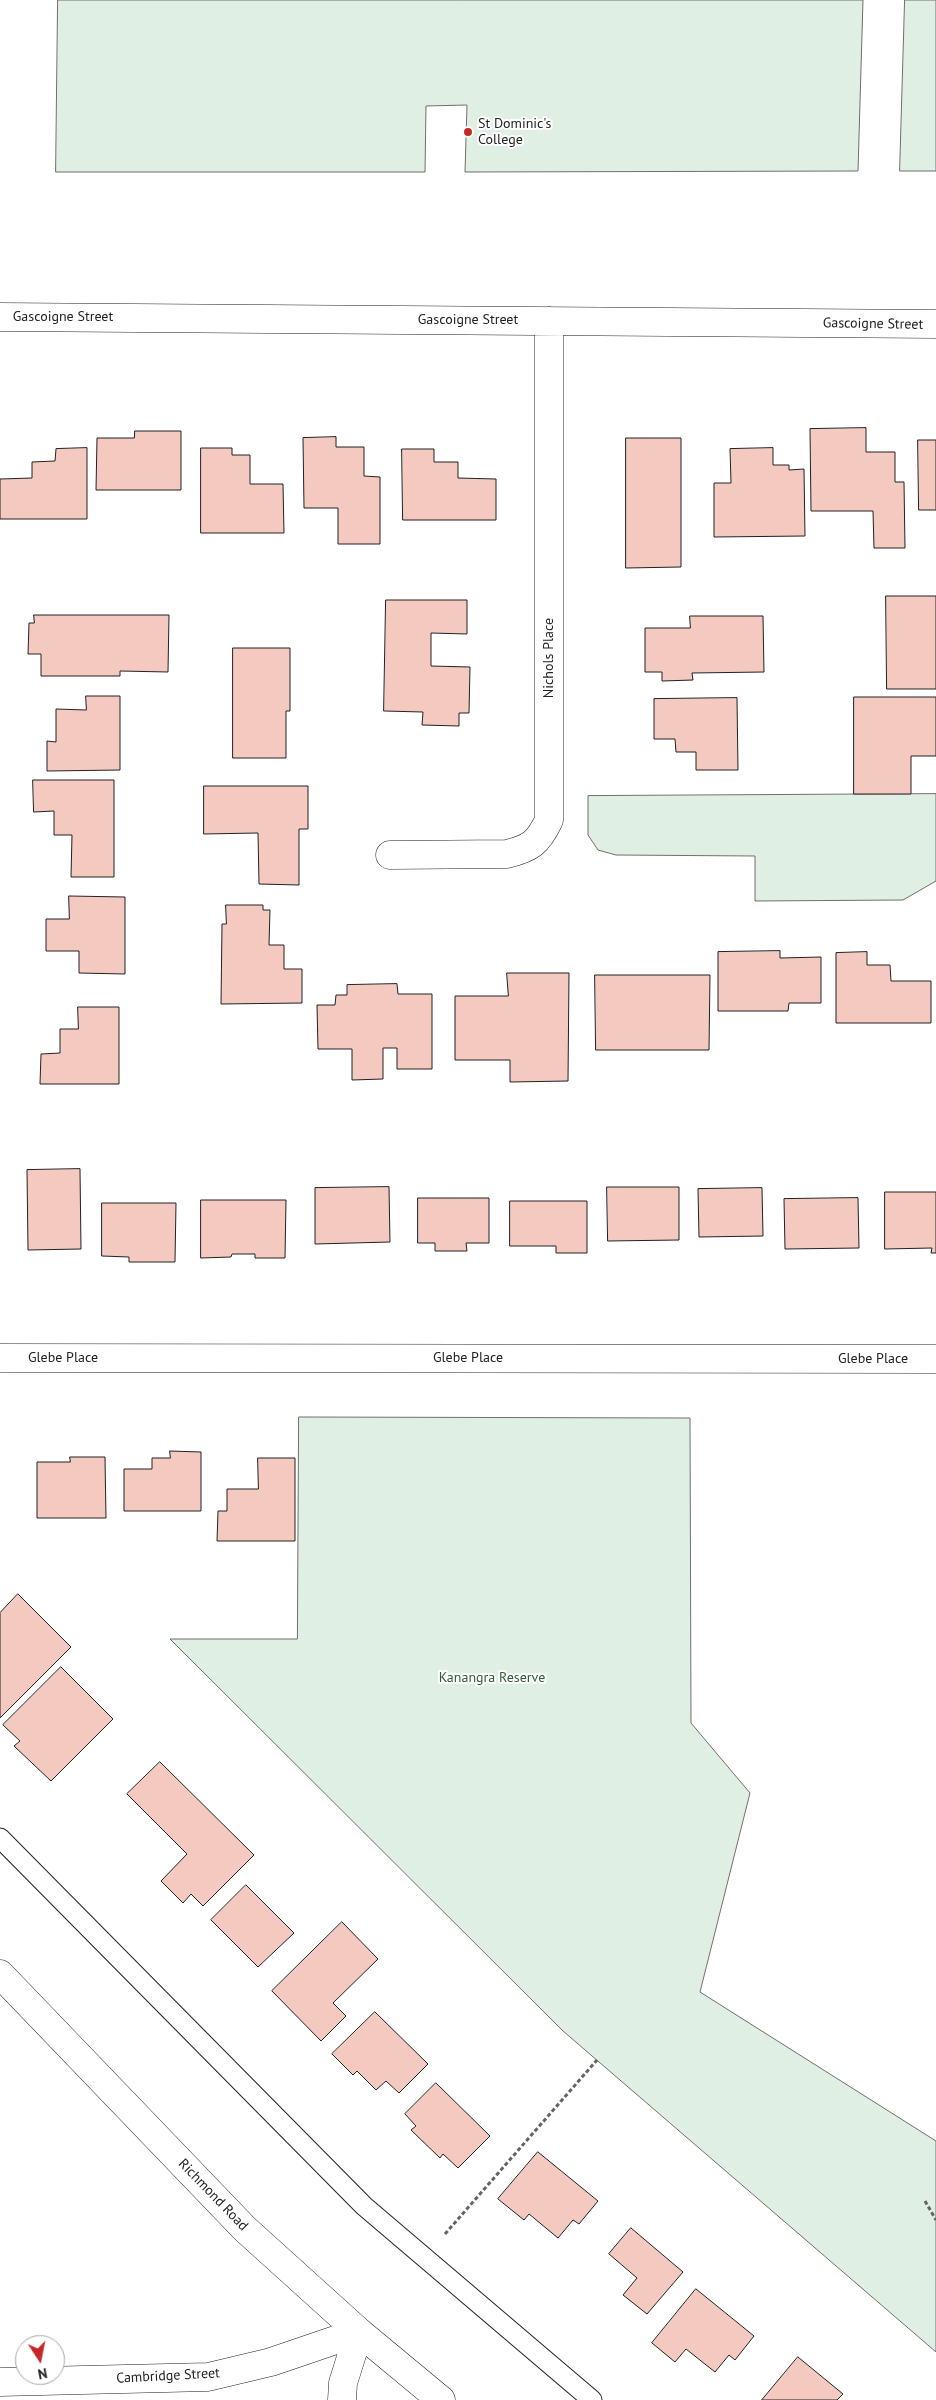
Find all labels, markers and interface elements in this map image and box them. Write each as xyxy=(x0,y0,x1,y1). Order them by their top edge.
place label: St Dominic's College xyxy=(478,116,551,148)
marker: St Dominic's College xyxy=(462,126,474,138)
street label: Gascoigne Street xyxy=(13,309,113,325)
street label: Gascoigne Street xyxy=(418,312,518,328)
street label: Gascoigne Street xyxy=(823,315,923,333)
street label: Nichols Place xyxy=(541,618,557,698)
street label: Glebe Place xyxy=(28,1350,98,1366)
street label: Glebe Place xyxy=(433,1350,503,1366)
street label: Glebe Place xyxy=(838,1351,908,1367)
park label: Kanangra Reserve xyxy=(439,1670,545,1686)
street label: Richmond Road xyxy=(174,2156,252,2234)
north arrow xyxy=(15,2335,65,2385)
text: N xyxy=(36,2364,49,2383)
street label: Cambridge Street xyxy=(116,2365,220,2387)

